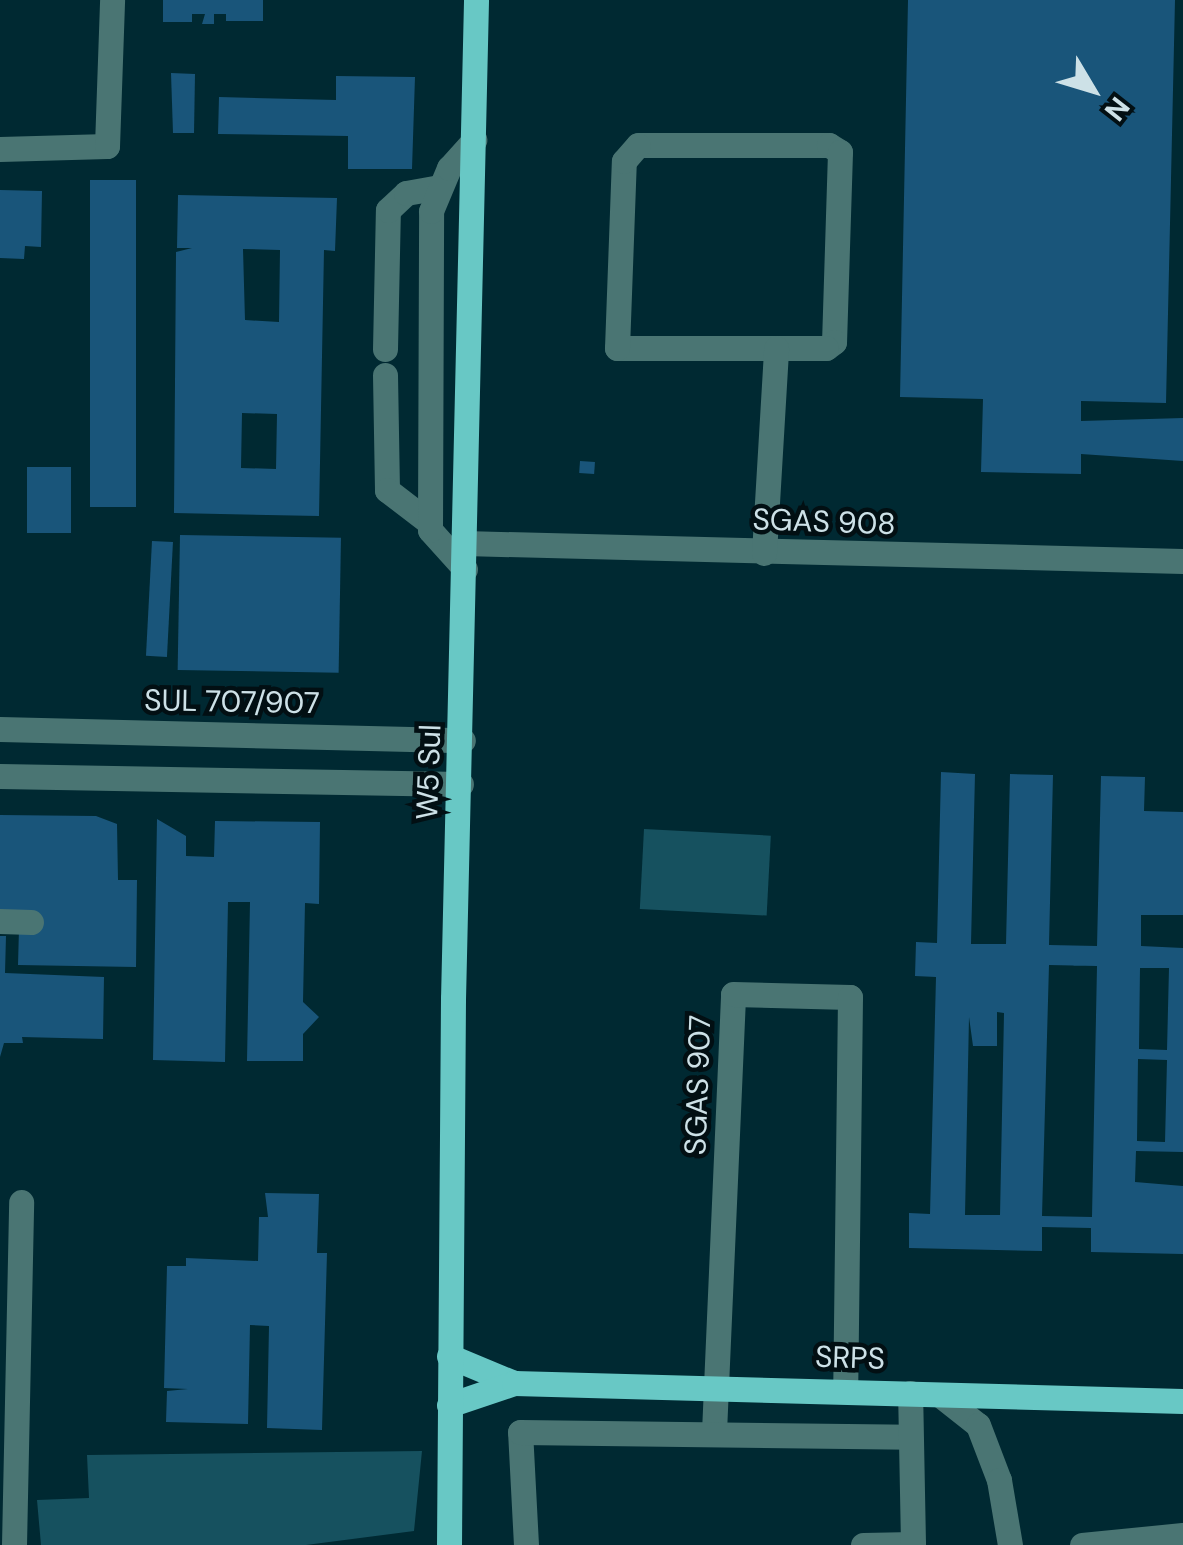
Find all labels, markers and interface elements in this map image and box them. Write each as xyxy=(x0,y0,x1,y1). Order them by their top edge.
north arrow xyxy=(1043,40,1143,140)
text: N xyxy=(1096,89,1138,128)
street label: SGAS 908 xyxy=(752,502,896,542)
street label: SUL 707/907 xyxy=(144,682,320,722)
street label: W5 Sul xyxy=(409,724,449,820)
street label: SGAS 907 xyxy=(678,1014,718,1156)
street label: SRPS xyxy=(814,1339,886,1377)

